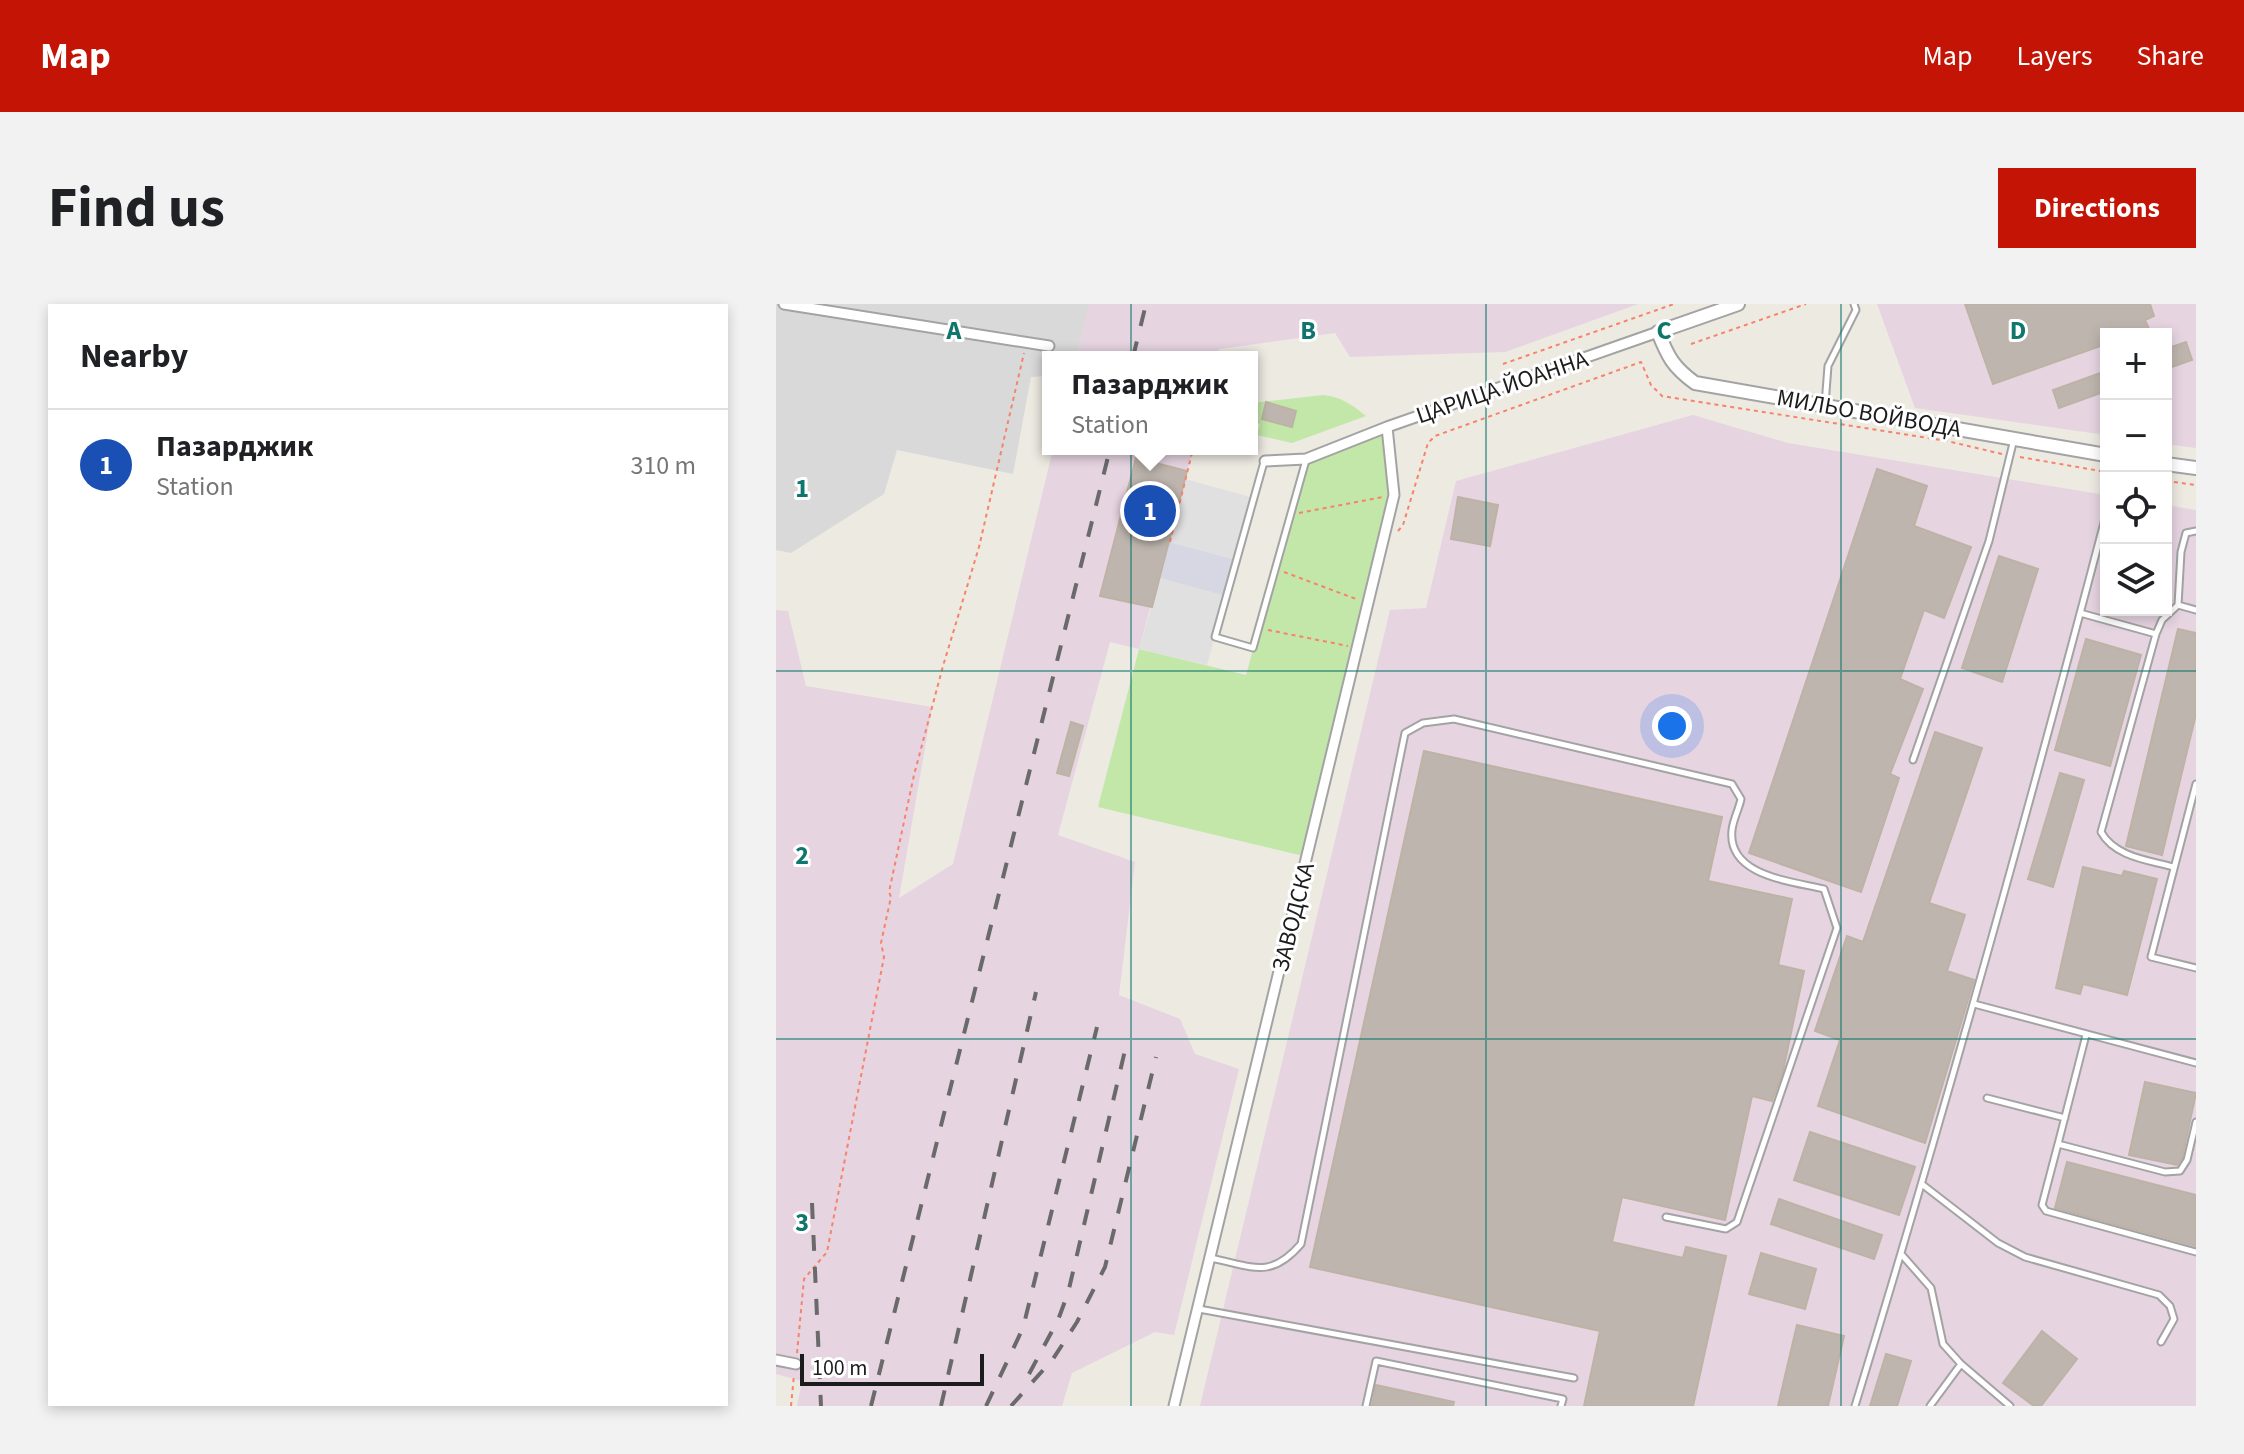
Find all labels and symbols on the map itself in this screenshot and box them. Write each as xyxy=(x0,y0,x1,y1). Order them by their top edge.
text: A xyxy=(946,312,963,349)
text: B xyxy=(1300,312,1316,349)
text: C xyxy=(1656,312,1672,349)
text: D xyxy=(2010,312,2026,349)
street label: ЦАРИЦА ЙОАННА xyxy=(1411,342,1593,433)
street label: МИЛЬО ВОЙВОДА xyxy=(1774,380,1964,447)
text: 1 xyxy=(795,470,809,507)
pin: 1 xyxy=(1124,481,1176,541)
your location xyxy=(1652,706,1692,746)
text: 2 xyxy=(795,837,809,874)
street label: ЗАВОДСКА xyxy=(1263,859,1324,975)
text: 3 xyxy=(795,1204,809,1241)
scale bar xyxy=(800,1350,984,1386)

